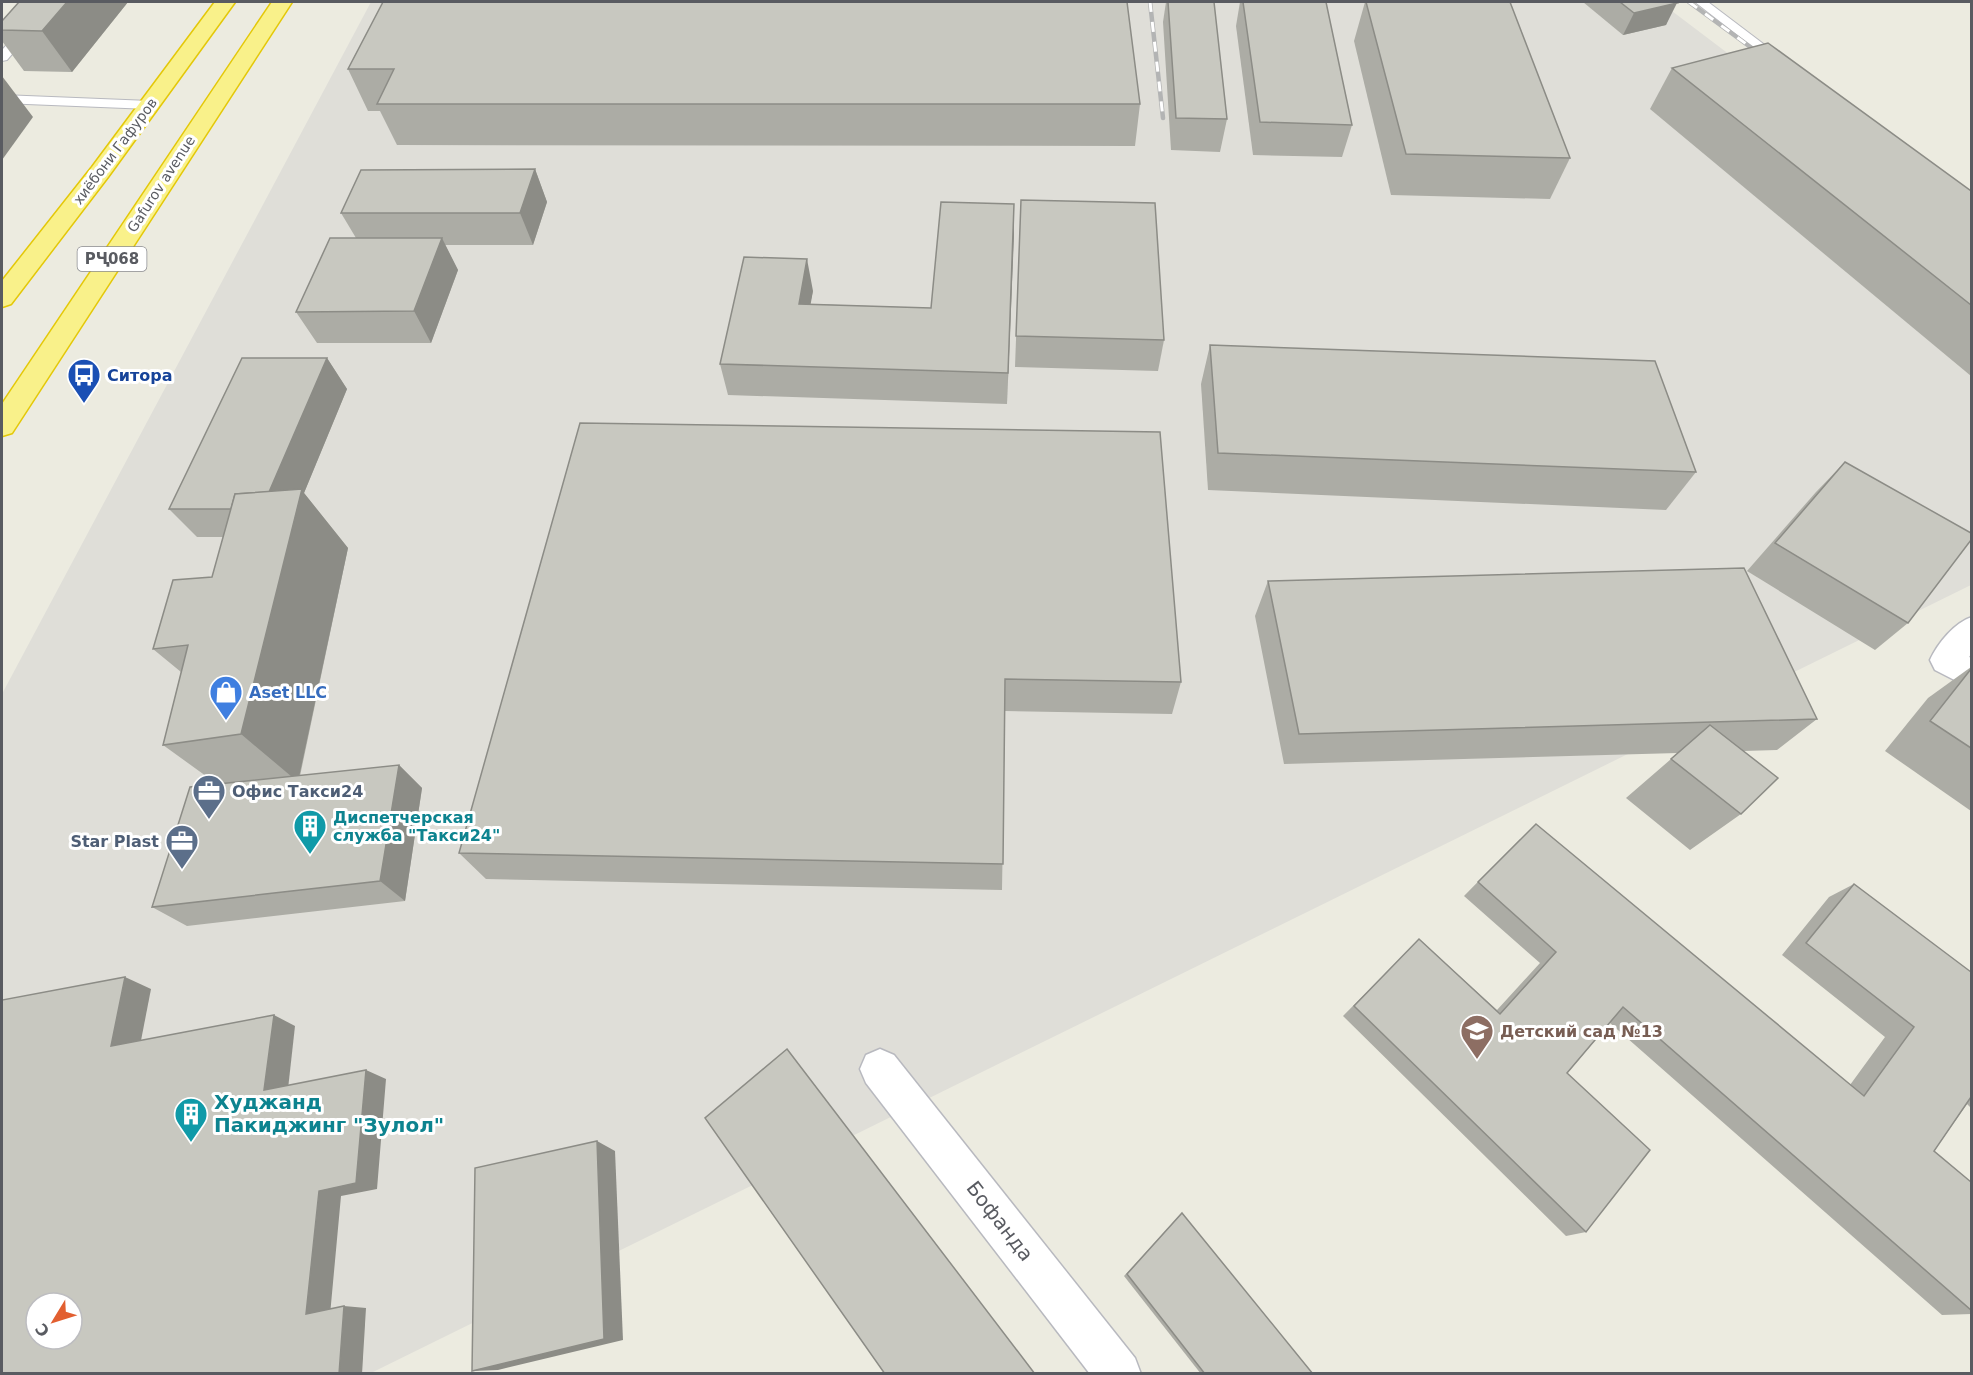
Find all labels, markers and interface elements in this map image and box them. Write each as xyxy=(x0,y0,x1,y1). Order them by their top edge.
street label: хиёбони Гафуров xyxy=(70,95,160,207)
street label: Gafurov avenue xyxy=(124,133,198,235)
road number: РҶ068 xyxy=(78,247,146,271)
bus stop icon: Ситора xyxy=(66,357,102,404)
place label: Ситора xyxy=(107,366,172,385)
shop icon: Aset LLC xyxy=(208,674,244,721)
place label: Aset LLC xyxy=(249,683,327,702)
office icon: Офис Такси24 xyxy=(191,773,227,820)
place label: Офис Такси24 xyxy=(232,782,363,801)
building icon: Диспетчерская служба "Такси24" xyxy=(292,808,328,855)
place label: Диспетчерская служба "Такси24" xyxy=(333,808,500,845)
office icon: Star Plast xyxy=(164,823,200,870)
place label: Star Plast xyxy=(70,832,159,851)
school or university icon: Детский сад №13 xyxy=(1459,1013,1495,1060)
place label: Детский сад №13 xyxy=(1500,1022,1663,1041)
place label: Худжанд Пакиджинг "Зулол" xyxy=(214,1090,444,1137)
building icon: Худжанд Пакиджинг "Зулол" xyxy=(173,1096,209,1143)
street label: Бофанда xyxy=(961,1176,1039,1266)
north arrow xyxy=(24,1291,84,1351)
text: С xyxy=(31,1319,54,1340)

